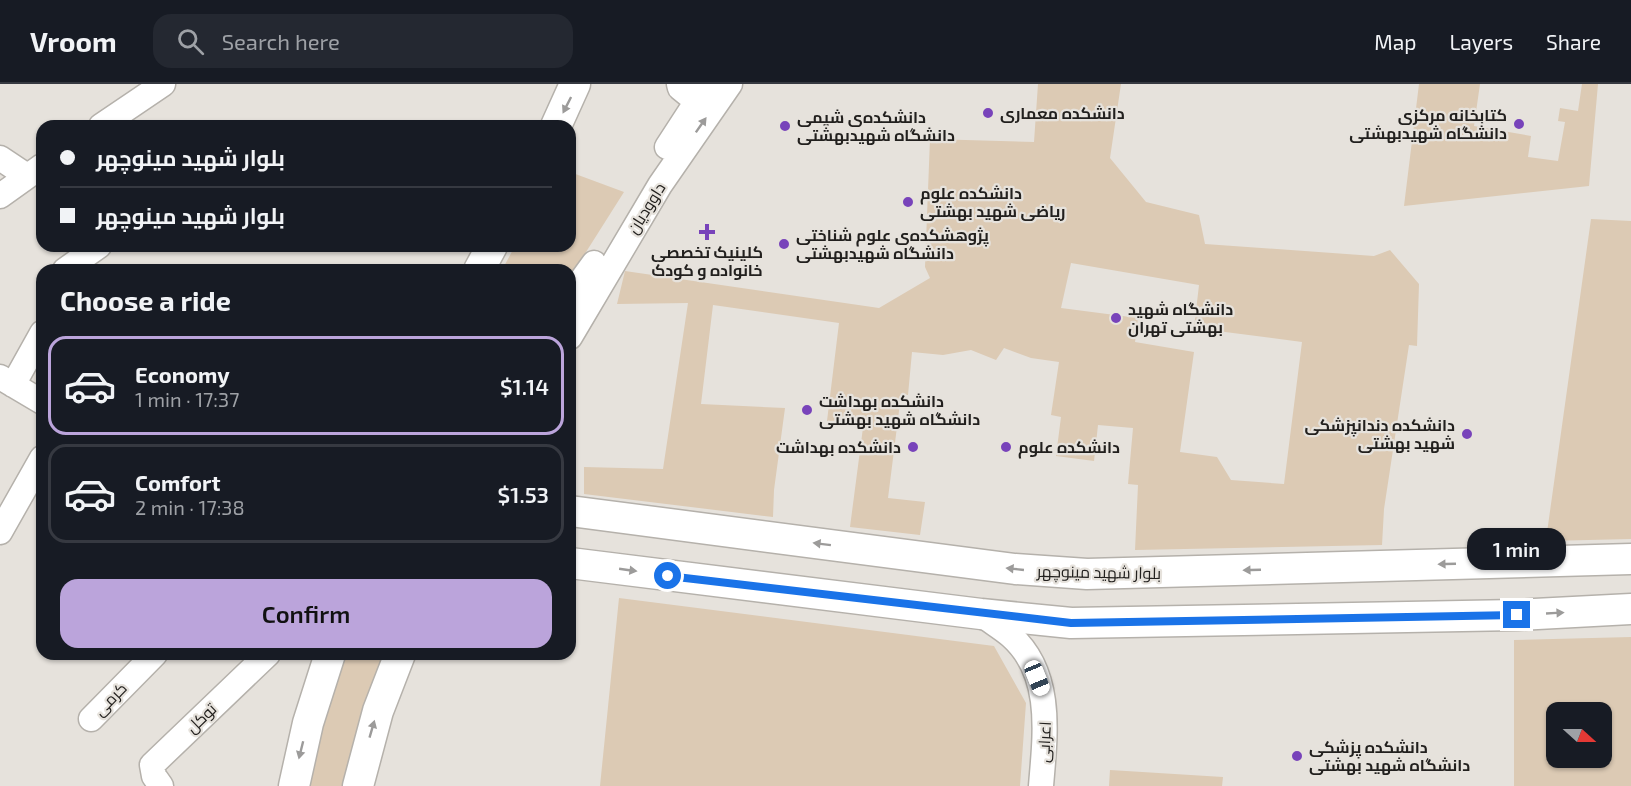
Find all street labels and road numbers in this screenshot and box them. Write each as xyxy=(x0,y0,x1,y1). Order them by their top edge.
street label: داوودیان xyxy=(622,179,670,238)
street label: بلوار شهید مینوچهر xyxy=(1036,561,1161,585)
street label: کرمی xyxy=(89,678,132,721)
street label: توکل xyxy=(182,698,222,738)
street label: اعرابی xyxy=(1033,721,1056,763)

